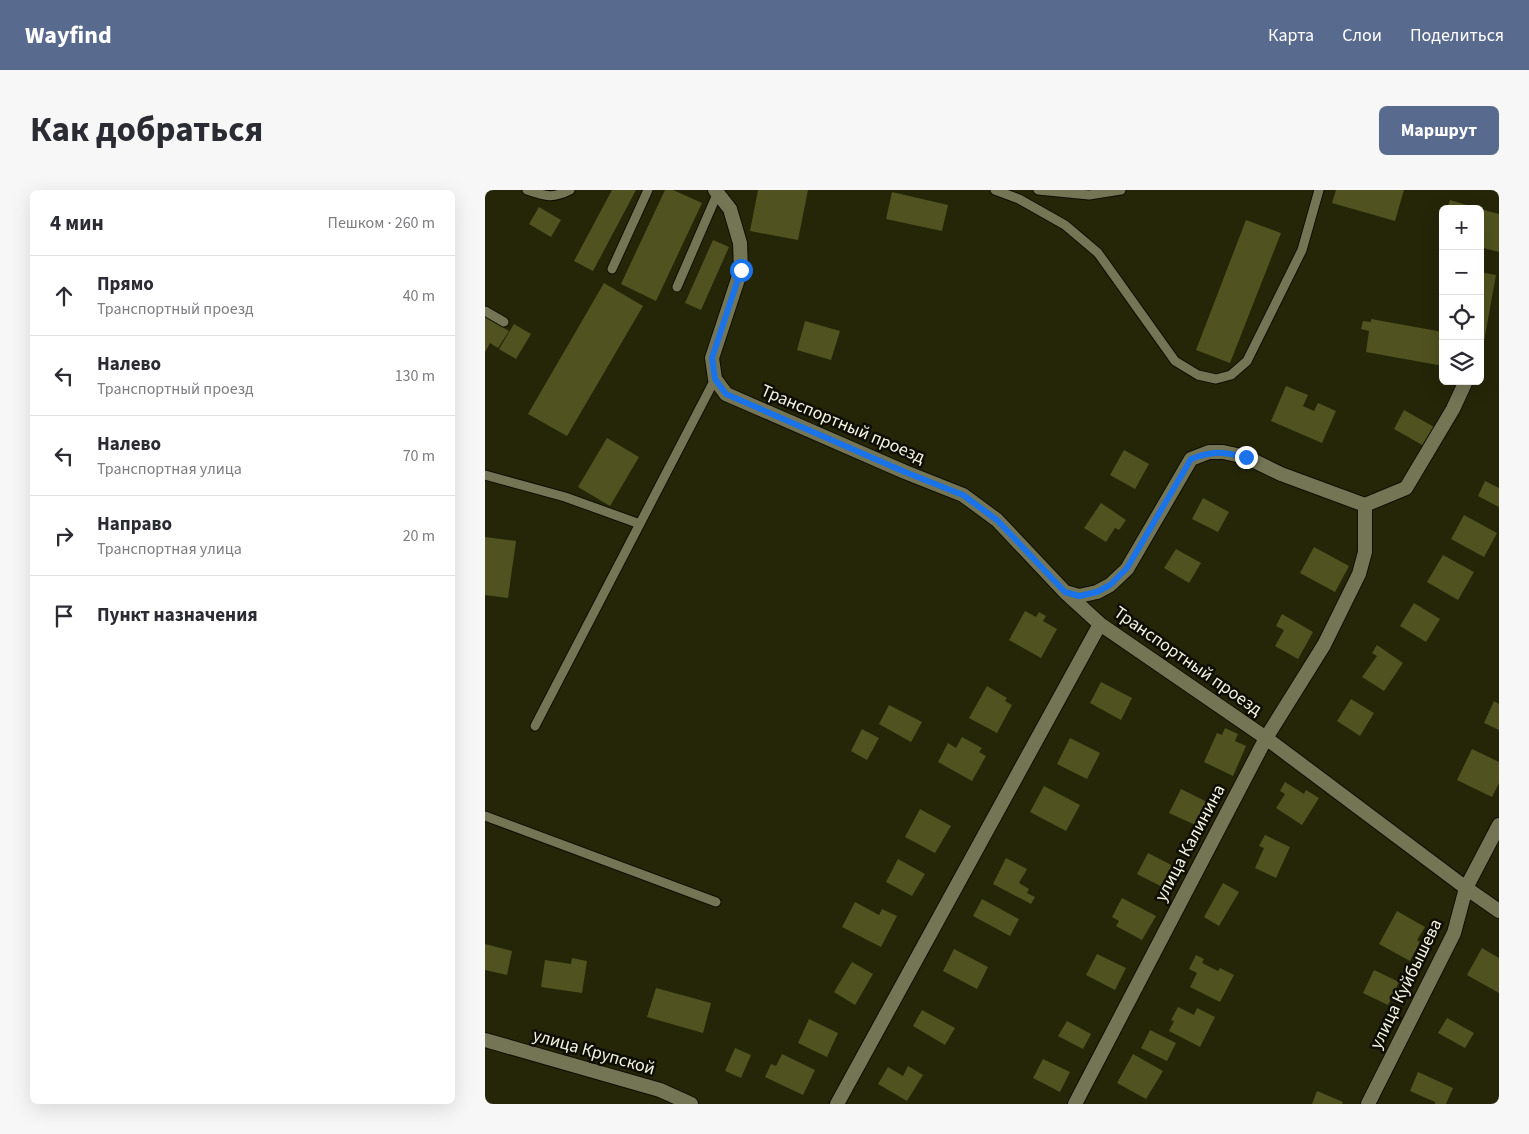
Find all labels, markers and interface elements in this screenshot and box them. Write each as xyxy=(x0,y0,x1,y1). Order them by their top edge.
text: Wayfind xyxy=(25,18,112,53)
text: Карта xyxy=(1268,23,1314,48)
text: Слои xyxy=(1342,23,1382,48)
text: Поделиться xyxy=(1410,23,1504,48)
text: Как добраться xyxy=(30,105,263,155)
button: Маршрут xyxy=(1379,106,1499,155)
map controls xyxy=(1439,205,1484,385)
button: + xyxy=(1439,205,1484,250)
text: 4 мин xyxy=(50,208,104,238)
text: Пешком · 260 m xyxy=(328,212,435,234)
button: − xyxy=(1439,250,1484,295)
route start xyxy=(730,259,753,282)
text: Прямо xyxy=(97,271,154,298)
icon: ahead xyxy=(50,282,78,310)
text: 40 m xyxy=(403,285,435,307)
button: locate xyxy=(1439,295,1484,340)
text: Транспортный проезд xyxy=(97,298,254,320)
button: layers xyxy=(1439,340,1484,385)
text: Налево xyxy=(97,351,161,378)
icon: left xyxy=(50,362,78,390)
text: 130 m xyxy=(395,365,435,387)
text: Транспортный проезд xyxy=(97,378,254,400)
street label: Транспортный проезд xyxy=(757,378,929,470)
text: Налево xyxy=(97,431,161,458)
icon: left xyxy=(50,442,78,470)
text: 70 m xyxy=(403,445,435,467)
route end xyxy=(1235,446,1258,469)
text: Транспортная улица xyxy=(97,458,242,480)
text: Направо xyxy=(97,511,172,538)
icon: right xyxy=(50,522,78,550)
text: 20 m xyxy=(403,525,435,547)
text: Транспортная улица xyxy=(97,538,242,560)
street label: Транспортный проезд xyxy=(1109,600,1268,722)
icon: arrive xyxy=(50,602,78,630)
text: Пункт назначения xyxy=(97,602,258,629)
street label: улица Калинина xyxy=(1149,780,1231,906)
street label: улица Куйбышева xyxy=(1364,915,1448,1053)
street label: улица Крупской xyxy=(530,1023,658,1081)

